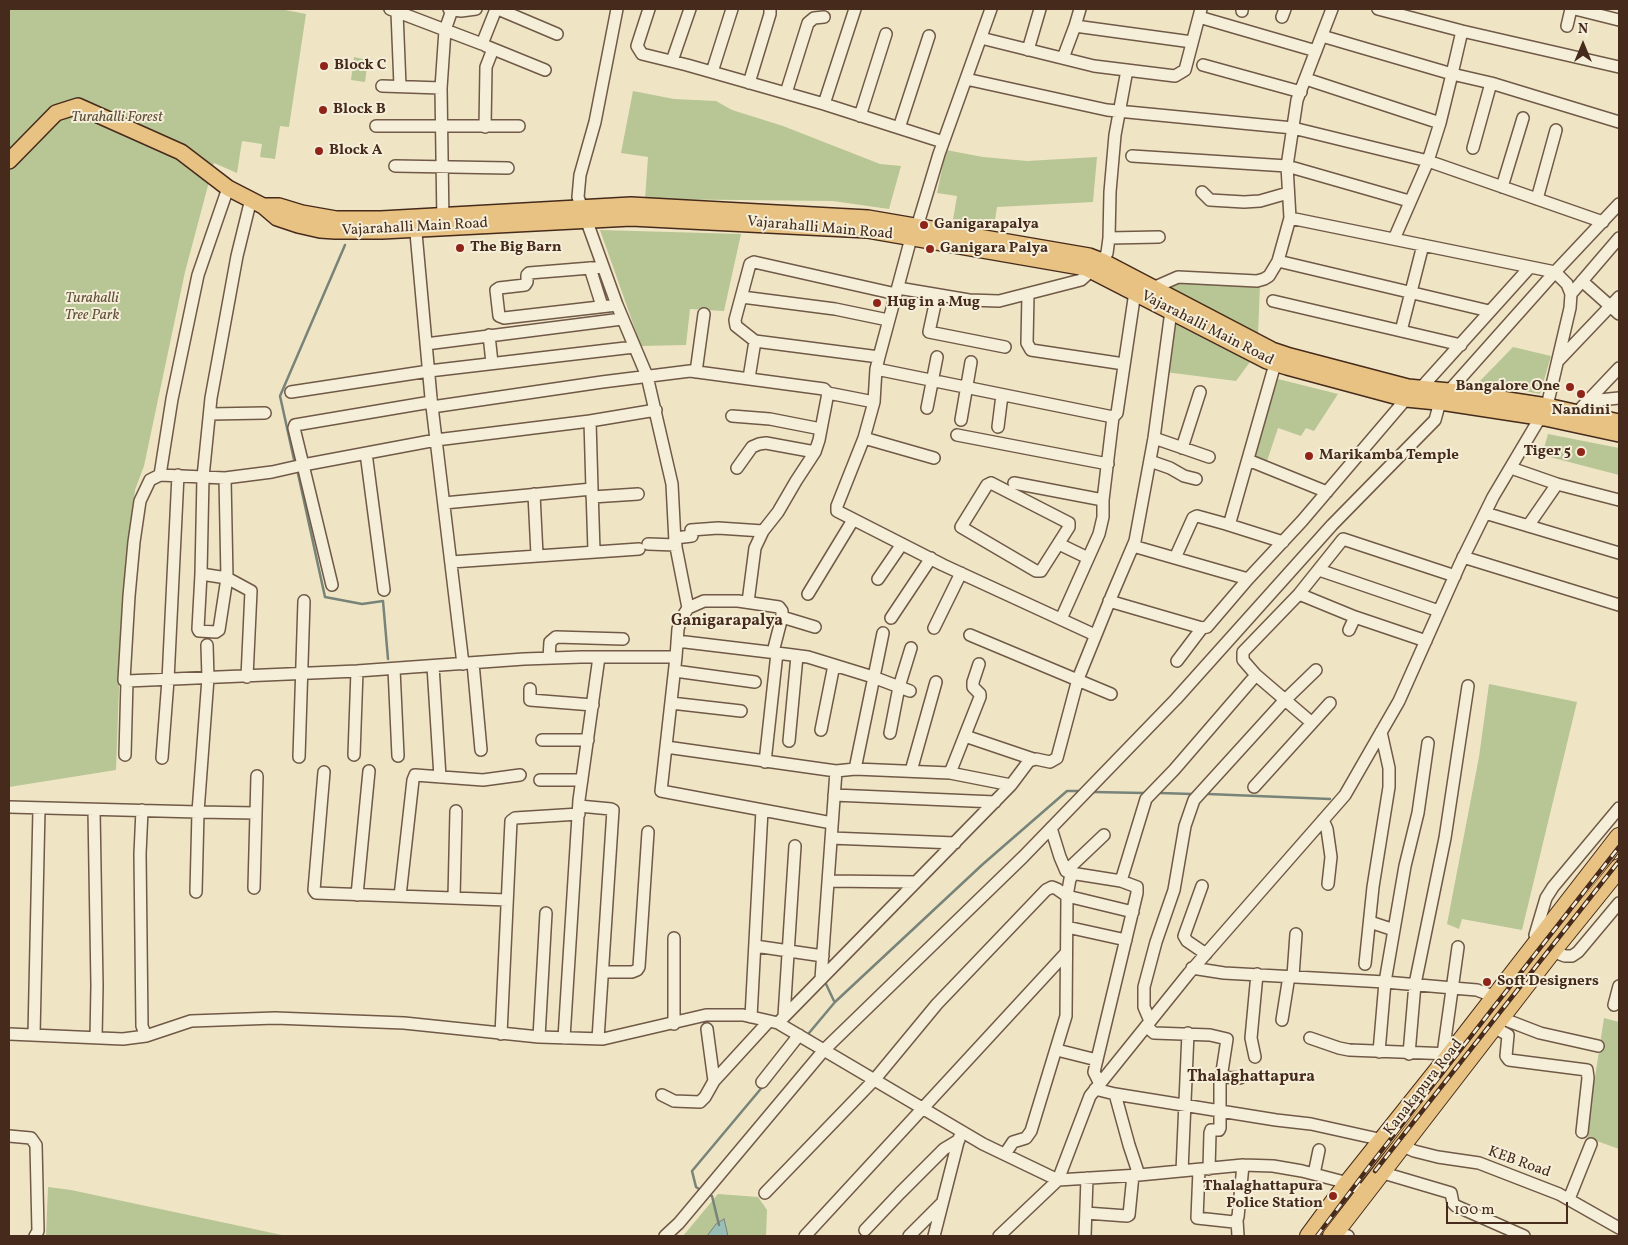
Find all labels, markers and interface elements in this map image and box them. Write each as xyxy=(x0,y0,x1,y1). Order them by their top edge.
north arrow xyxy=(1558,20,1608,70)
text: N xyxy=(1578,20,1588,39)
place label: Block C xyxy=(334,57,386,75)
marker: Block C xyxy=(318,60,330,72)
place label: Block B xyxy=(333,101,386,119)
marker: Block B xyxy=(317,104,329,116)
park label: Turahalli Forest xyxy=(71,109,163,127)
place label: Block A xyxy=(329,142,382,160)
marker: Block A xyxy=(313,145,325,157)
street label: Vajarahalli Main Road xyxy=(746,214,894,244)
street label: Vajarahalli Main Road xyxy=(341,215,489,241)
place label: Ganigarapalya xyxy=(934,216,1039,234)
marker: Ganigarapalya xyxy=(918,219,930,231)
place label: The Big Barn xyxy=(470,239,562,257)
place label: Ganigara Palya xyxy=(940,240,1048,258)
marker: The Big Barn xyxy=(454,242,466,254)
marker: Ganigara Palya xyxy=(924,243,936,255)
street label: Vajarahalli Main Road xyxy=(1138,288,1276,370)
park label: Turahalli Tree Park xyxy=(65,290,119,325)
place label: Hug in a Mug xyxy=(887,294,980,312)
marker: Hug in a Mug xyxy=(871,297,883,309)
place label: Bangalore One xyxy=(1456,378,1560,396)
marker: Bangalore One xyxy=(1564,381,1576,393)
marker: Nandini xyxy=(1575,388,1587,400)
place label: Nandini xyxy=(1552,402,1610,420)
place label: Tiger 5 xyxy=(1523,443,1571,461)
marker: Tiger 5 xyxy=(1575,446,1587,458)
place label: Marikamba Temple xyxy=(1319,447,1459,465)
marker: Marikamba Temple xyxy=(1303,450,1315,462)
district label: Ganigarapalya xyxy=(671,612,783,632)
place label: Soft Designers xyxy=(1497,973,1599,991)
marker: Soft Designers xyxy=(1481,976,1493,988)
street label: Kanakapura Road xyxy=(1381,1036,1467,1140)
district label: Thalaghattapura xyxy=(1187,1068,1315,1088)
street label: KEB Road xyxy=(1485,1143,1553,1183)
place label: Thalaghattapura Police Station xyxy=(1203,1178,1323,1213)
marker: Thalaghattapura Police Station xyxy=(1327,1190,1339,1202)
scale bar xyxy=(1448,1192,1570,1224)
text: 100 m xyxy=(1454,1200,1494,1221)

